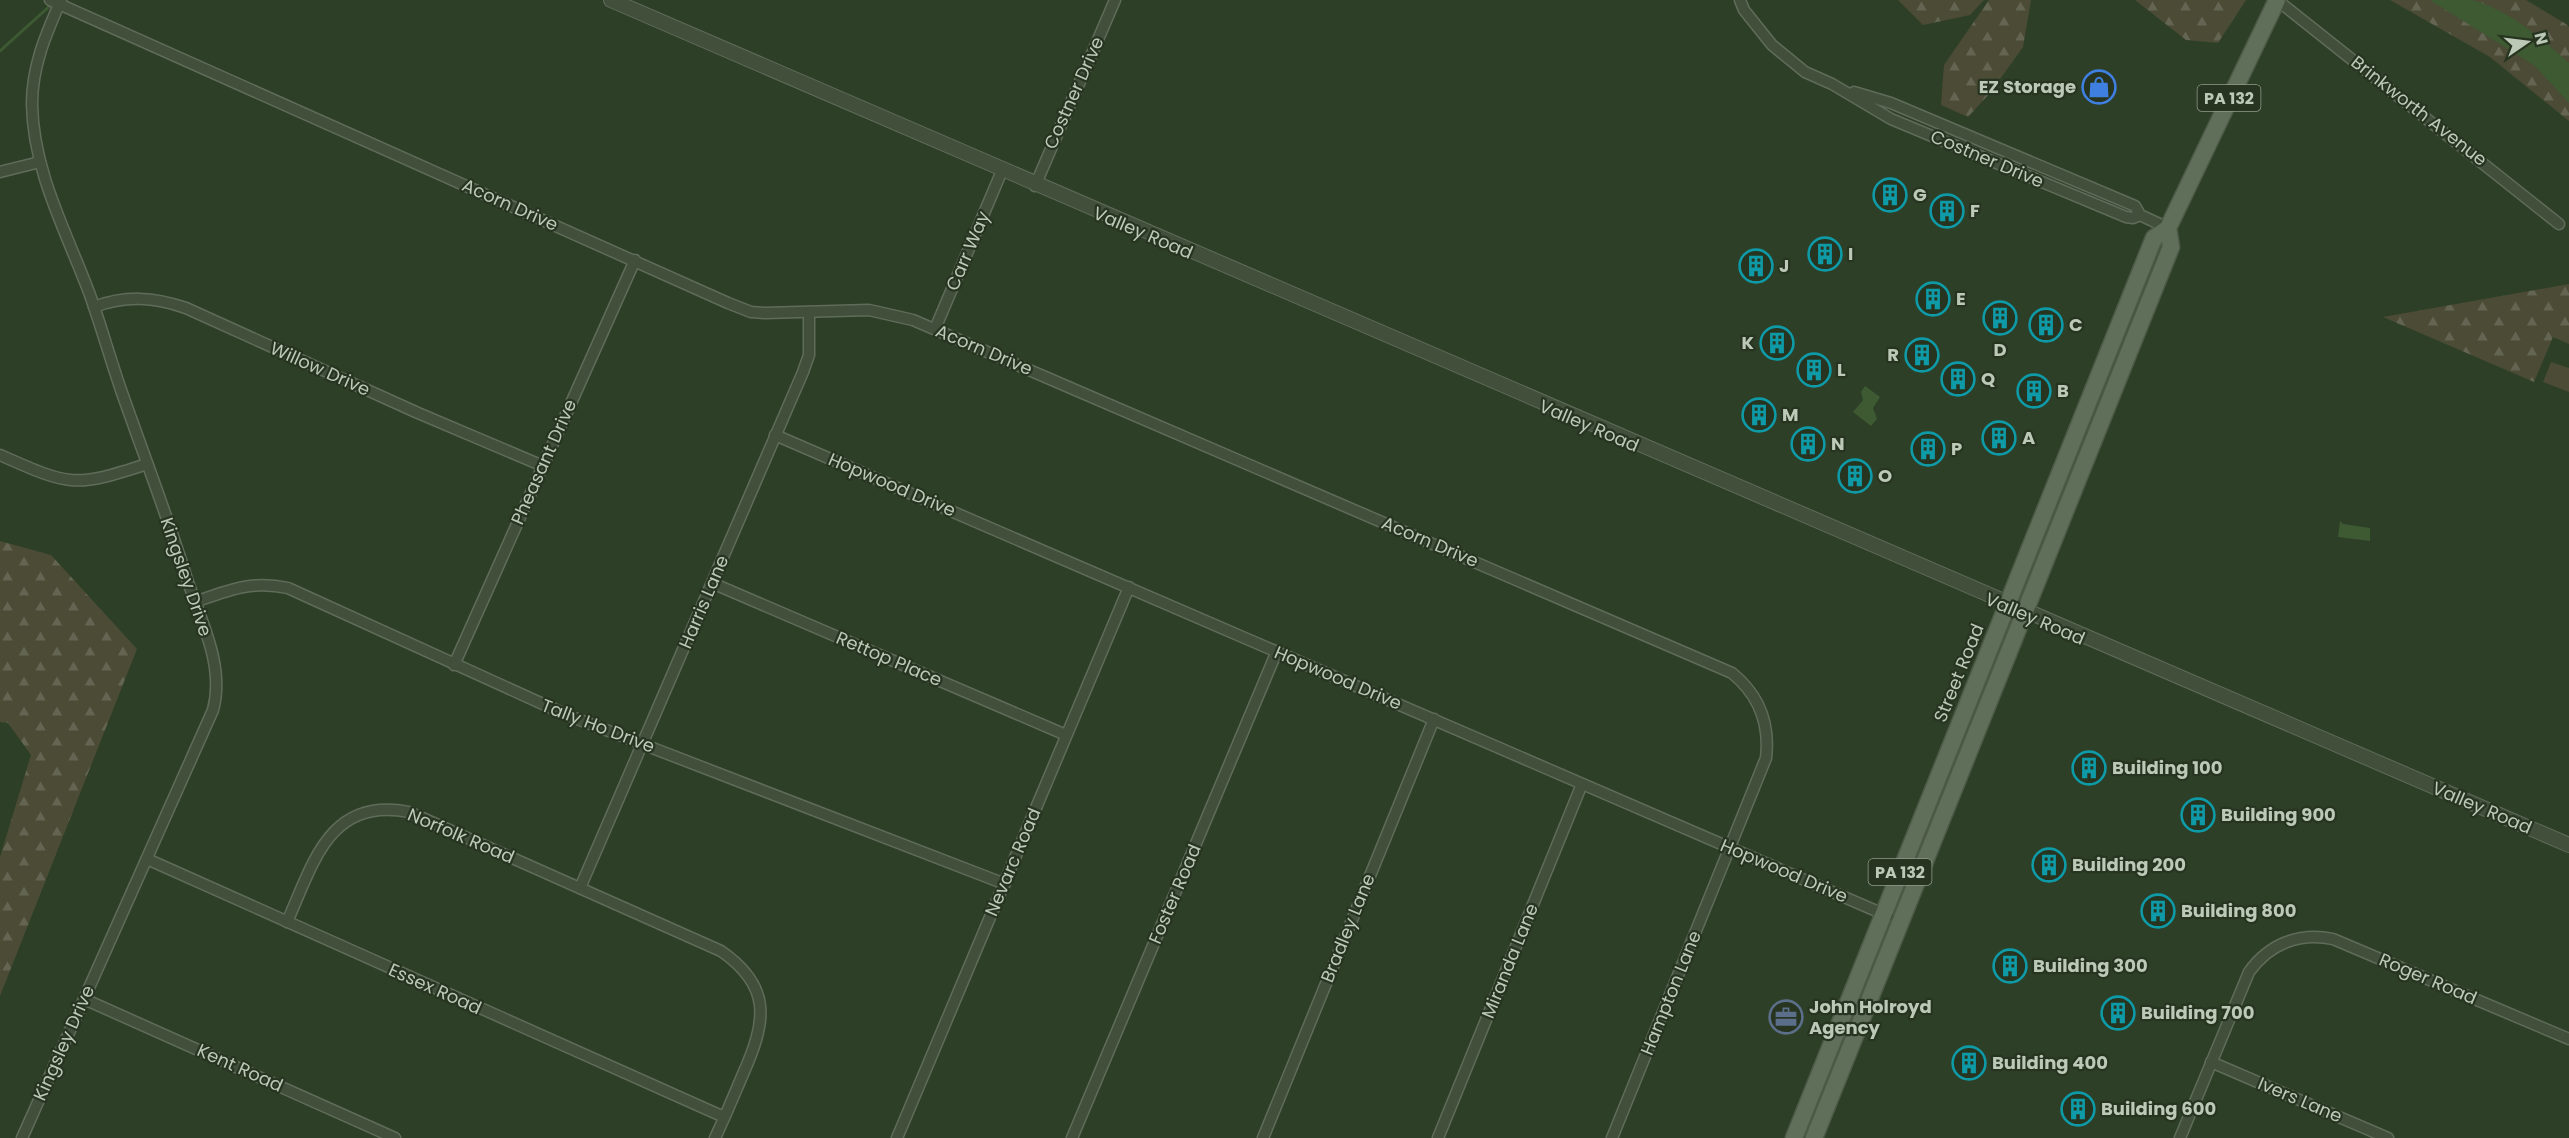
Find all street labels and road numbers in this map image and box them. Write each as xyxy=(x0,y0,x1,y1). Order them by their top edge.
street label: Costner Drive xyxy=(1038,33,1110,153)
street label: Brinkworth Avenue xyxy=(2346,50,2493,172)
road number: PA 132 xyxy=(2198,85,2260,111)
street label: Costner Drive xyxy=(1927,123,2048,194)
street label: Acorn Drive xyxy=(458,172,562,237)
street label: Valley Road xyxy=(1089,200,1197,265)
street label: Carr Way xyxy=(940,207,995,294)
street label: Acorn Drive xyxy=(932,318,1036,381)
street label: Willow Drive xyxy=(266,335,374,402)
street label: Valley Road xyxy=(1535,393,1643,458)
street label: Pheasant Drive xyxy=(505,395,582,528)
street label: Hopwood Drive xyxy=(825,446,960,523)
street label: Acorn Drive xyxy=(1378,510,1482,573)
street label: Kingsley Drive xyxy=(154,514,218,640)
street label: Harris Lane xyxy=(673,551,734,652)
street label: Valley Road xyxy=(1981,586,2089,651)
street label: Street Road xyxy=(1927,620,1990,726)
street label: Rettop Place xyxy=(832,625,946,692)
street label: Hopwood Drive xyxy=(1271,639,1406,716)
street label: Tally Ho Drive xyxy=(538,692,658,759)
street label: Valley Road xyxy=(2428,775,2536,840)
street label: Norfolk Road xyxy=(404,802,518,869)
street label: Nevarc Road xyxy=(979,804,1047,920)
street label: Hopwood Drive xyxy=(1717,832,1852,909)
street label: Foster Road xyxy=(1142,840,1207,947)
road number: PA 132 xyxy=(1868,859,1932,885)
street label: Bradley Lane xyxy=(1314,870,1381,986)
street label: Miranda Lane xyxy=(1475,900,1544,1022)
street label: Hampton Lane xyxy=(1634,927,1707,1059)
street label: Roger Road xyxy=(2375,947,2481,1010)
street label: Essex Road xyxy=(385,957,486,1020)
street label: Kingsley Drive xyxy=(27,981,100,1104)
street label: Kent Road xyxy=(193,1037,287,1098)
street label: Ivers Lane xyxy=(2254,1071,2346,1128)

